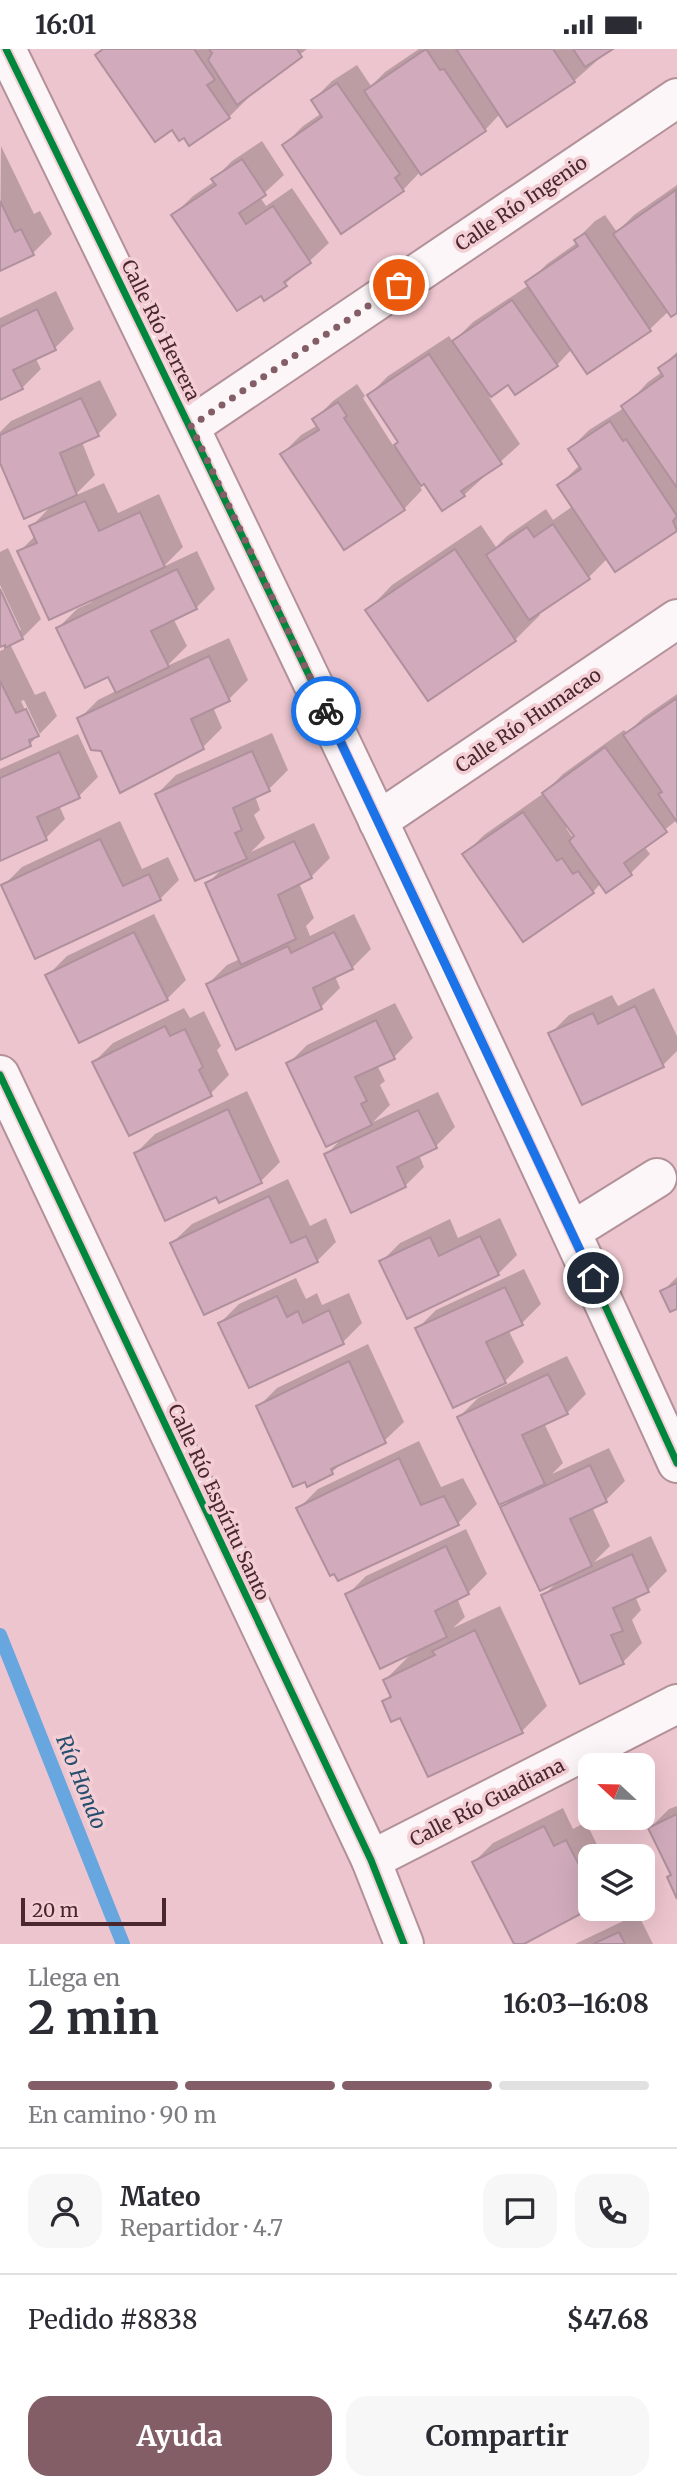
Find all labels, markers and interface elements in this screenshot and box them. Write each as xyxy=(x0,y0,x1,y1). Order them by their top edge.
text: 16:01 xyxy=(35,8,96,41)
street label: Calle Río Ingenio xyxy=(450,150,592,256)
pin xyxy=(369,255,429,315)
street label: Calle Río Herrera xyxy=(116,256,206,404)
icon: bag xyxy=(380,266,418,304)
street label: Calle Río Humacao xyxy=(451,662,605,778)
courier xyxy=(291,676,361,746)
icon: bike xyxy=(307,692,345,730)
pin xyxy=(563,1248,623,1308)
icon: home xyxy=(574,1259,612,1297)
street label: Calle Río Espíritu Santo xyxy=(163,1400,275,1604)
water label: Río Hondo xyxy=(50,1731,113,1833)
street label: Calle Río Guadiana xyxy=(406,1753,568,1851)
north arrow xyxy=(578,1753,654,1831)
map controls xyxy=(578,1753,655,1921)
button: layers xyxy=(578,1844,655,1921)
scale bar xyxy=(21,1895,166,1927)
text: 20 m xyxy=(32,1898,79,1922)
text: Llega en xyxy=(28,1963,120,1992)
text: 16:03–16:08 xyxy=(503,1987,649,2020)
text: 2 min xyxy=(28,1989,159,2047)
text: En camino · 90 m xyxy=(28,2100,217,2129)
button: person xyxy=(28,2174,102,2248)
button: chat xyxy=(483,2174,557,2248)
button: phone xyxy=(575,2174,649,2248)
text: Mateo xyxy=(120,2180,201,2213)
text: Repartidor · 4.7 xyxy=(120,2213,283,2242)
text: Pedido #8838 xyxy=(28,2303,197,2336)
text: $47.68 xyxy=(567,2303,649,2336)
button: Ayuda xyxy=(28,2396,332,2476)
button: Compartir xyxy=(346,2396,649,2476)

